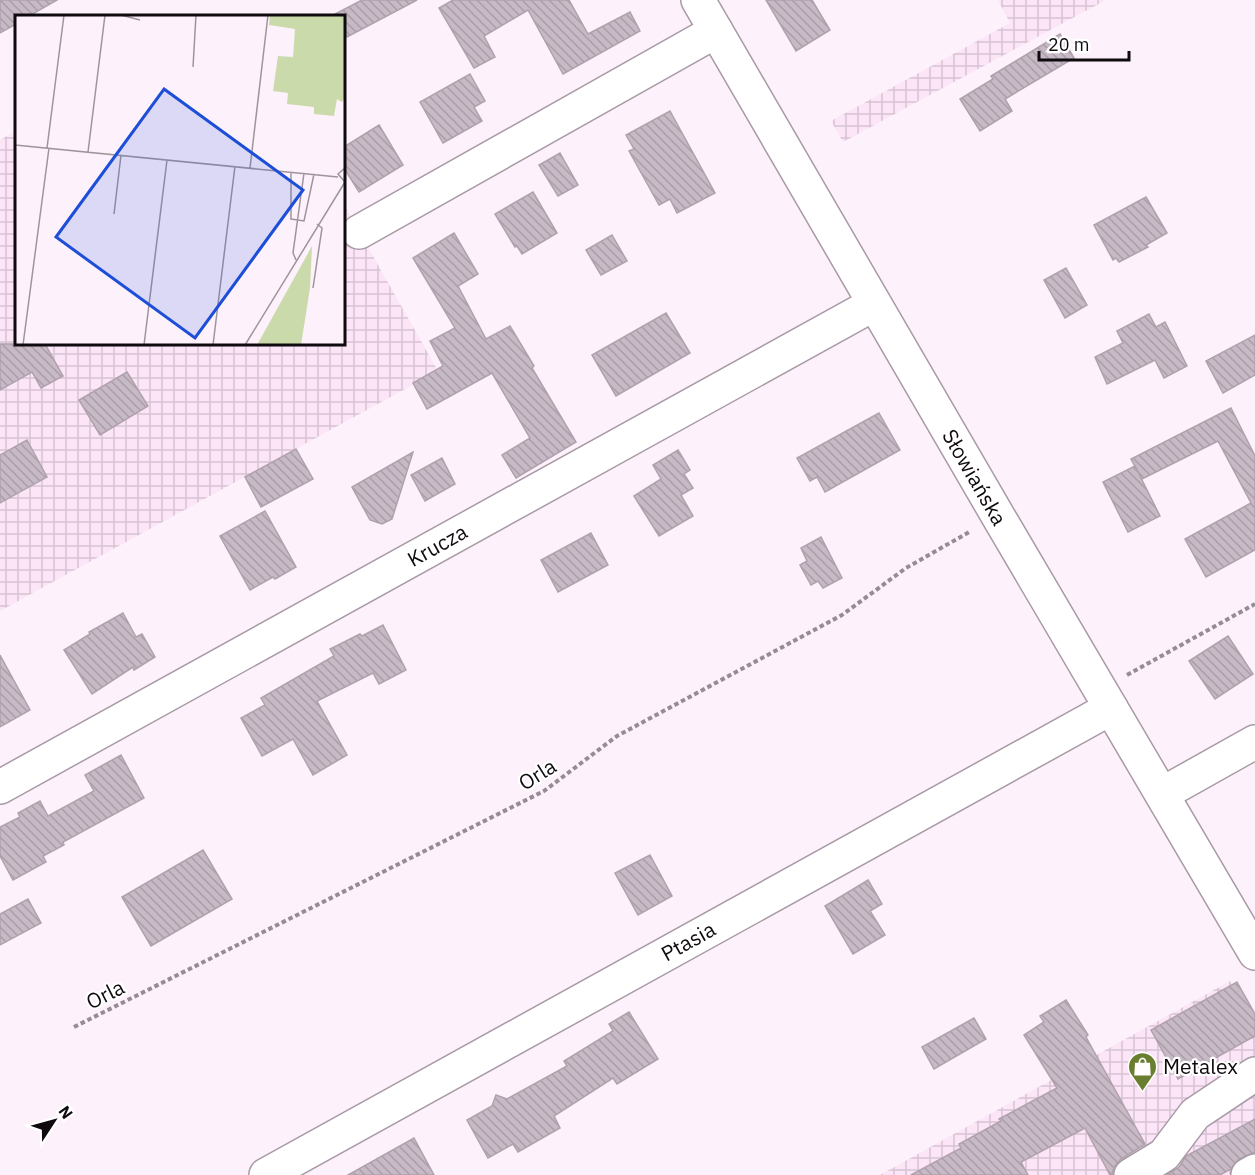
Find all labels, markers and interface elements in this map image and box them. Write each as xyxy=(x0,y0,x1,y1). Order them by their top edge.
inset map xyxy=(15,15,345,345)
scale bar xyxy=(1039,24,1129,62)
text: 20 m xyxy=(1048,33,1090,56)
street label: Słowiańska xyxy=(936,424,1014,530)
street label: Krucza xyxy=(402,517,472,573)
street label: Orla xyxy=(513,752,561,796)
street label: Ptasia xyxy=(656,915,720,967)
street label: Orla xyxy=(81,973,129,1015)
shop icon: Metalex xyxy=(1126,1050,1158,1092)
place label: Metalex xyxy=(1163,1052,1238,1080)
north arrow xyxy=(24,1091,84,1151)
text: N xyxy=(55,1102,78,1123)

